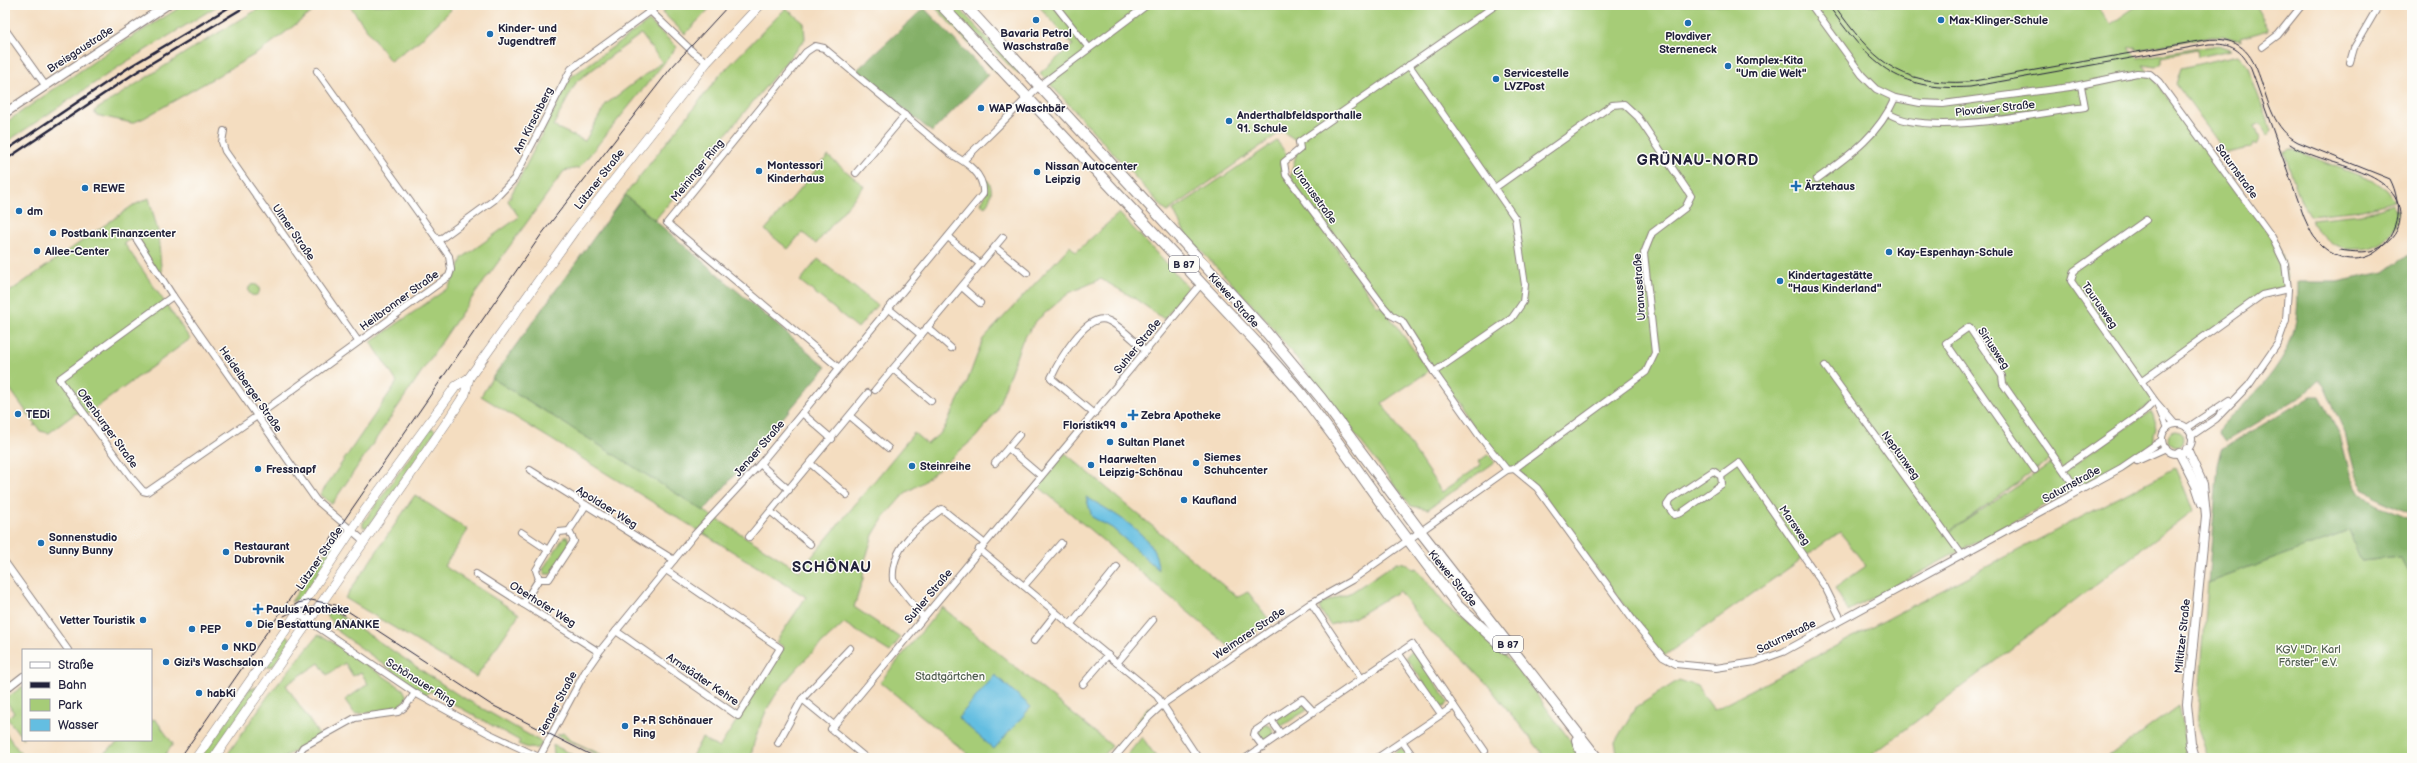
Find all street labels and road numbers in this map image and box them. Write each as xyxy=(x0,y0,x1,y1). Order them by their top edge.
street label: Breisgaustraße xyxy=(45,23,116,76)
street label: Am Kirschberg xyxy=(511,85,556,156)
street label: Plovdiver Straße xyxy=(1954,98,2036,119)
street label: Meininger Ring xyxy=(668,137,726,204)
street label: Saturnstraße xyxy=(2213,142,2261,201)
street label: Lützner Straße xyxy=(572,146,627,212)
street label: Uranusstraße xyxy=(1290,164,1340,227)
street label: Ulmer Straße xyxy=(269,202,318,263)
street label: Uranusstraße xyxy=(1631,253,1648,321)
road number: B 87 xyxy=(1169,256,1199,272)
street label: Heilbronner Straße xyxy=(357,267,442,333)
street label: Kiewer Straße xyxy=(1206,270,1262,331)
street label: Taurusweg xyxy=(2079,280,2120,331)
street label: Suhler Straße xyxy=(1111,316,1164,377)
street label: Siriusweg xyxy=(1975,325,2012,372)
street label: Heidelberger Straße xyxy=(216,344,285,435)
street label: Offenburger Straße xyxy=(74,386,141,471)
street label: Jenaer Straße xyxy=(731,417,788,479)
street label: Neptunweg xyxy=(1879,428,1923,482)
street label: Saturnstraße xyxy=(2040,463,2103,506)
street label: Apoldaer Weg xyxy=(574,483,640,531)
street label: Marsweg xyxy=(1776,503,1813,548)
street label: Lützner Straße xyxy=(294,524,346,592)
street label: Kiewer Straße xyxy=(1425,548,1480,609)
street label: Suhler Straße xyxy=(902,566,955,626)
street label: Oberhofer Weg xyxy=(507,579,578,630)
street label: Miltitzer Straße xyxy=(2172,598,2193,674)
street label: Weimarer Straße xyxy=(1211,604,1288,662)
street label: Saturnstraße xyxy=(1755,616,1818,656)
road number: B 87 xyxy=(1493,636,1523,652)
street label: Arnstädter Kehre xyxy=(664,650,742,709)
street label: Schönauer Ring xyxy=(383,656,458,709)
street label: Jenaer Straße xyxy=(535,669,580,737)

